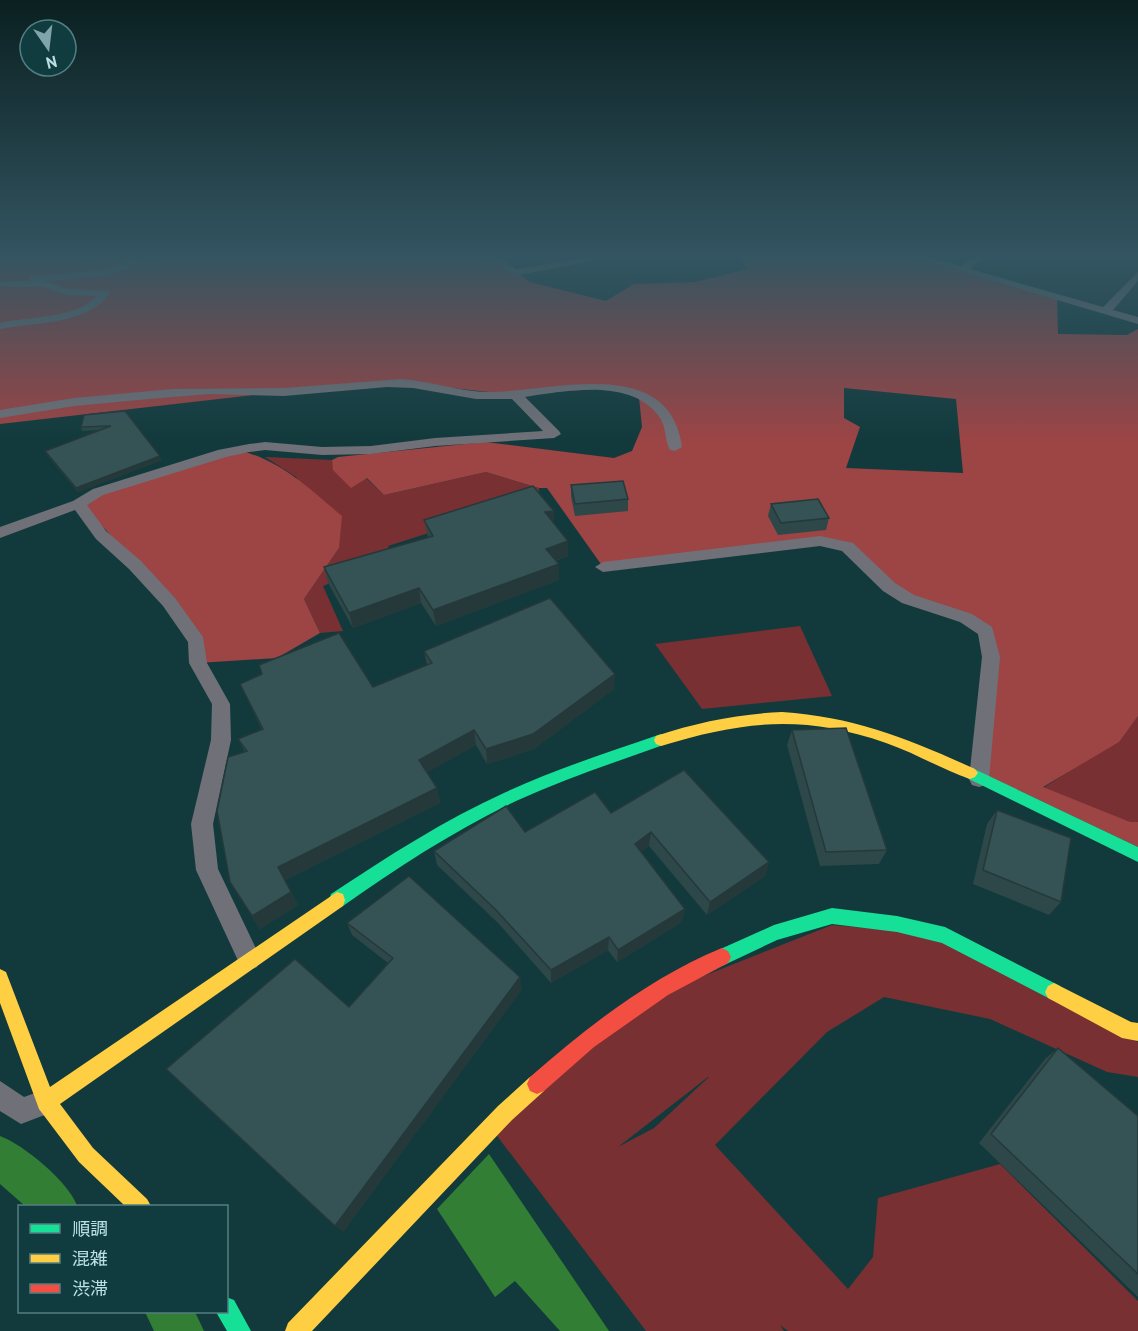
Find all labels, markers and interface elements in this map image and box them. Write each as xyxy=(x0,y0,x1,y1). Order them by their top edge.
north arrow xyxy=(18,18,78,78)
text: N xyxy=(44,52,59,74)
legend xyxy=(18,1205,228,1313)
text: 順調 xyxy=(72,1217,108,1240)
text: 混雑 xyxy=(72,1247,108,1270)
text: 渋滞 xyxy=(72,1277,108,1300)

